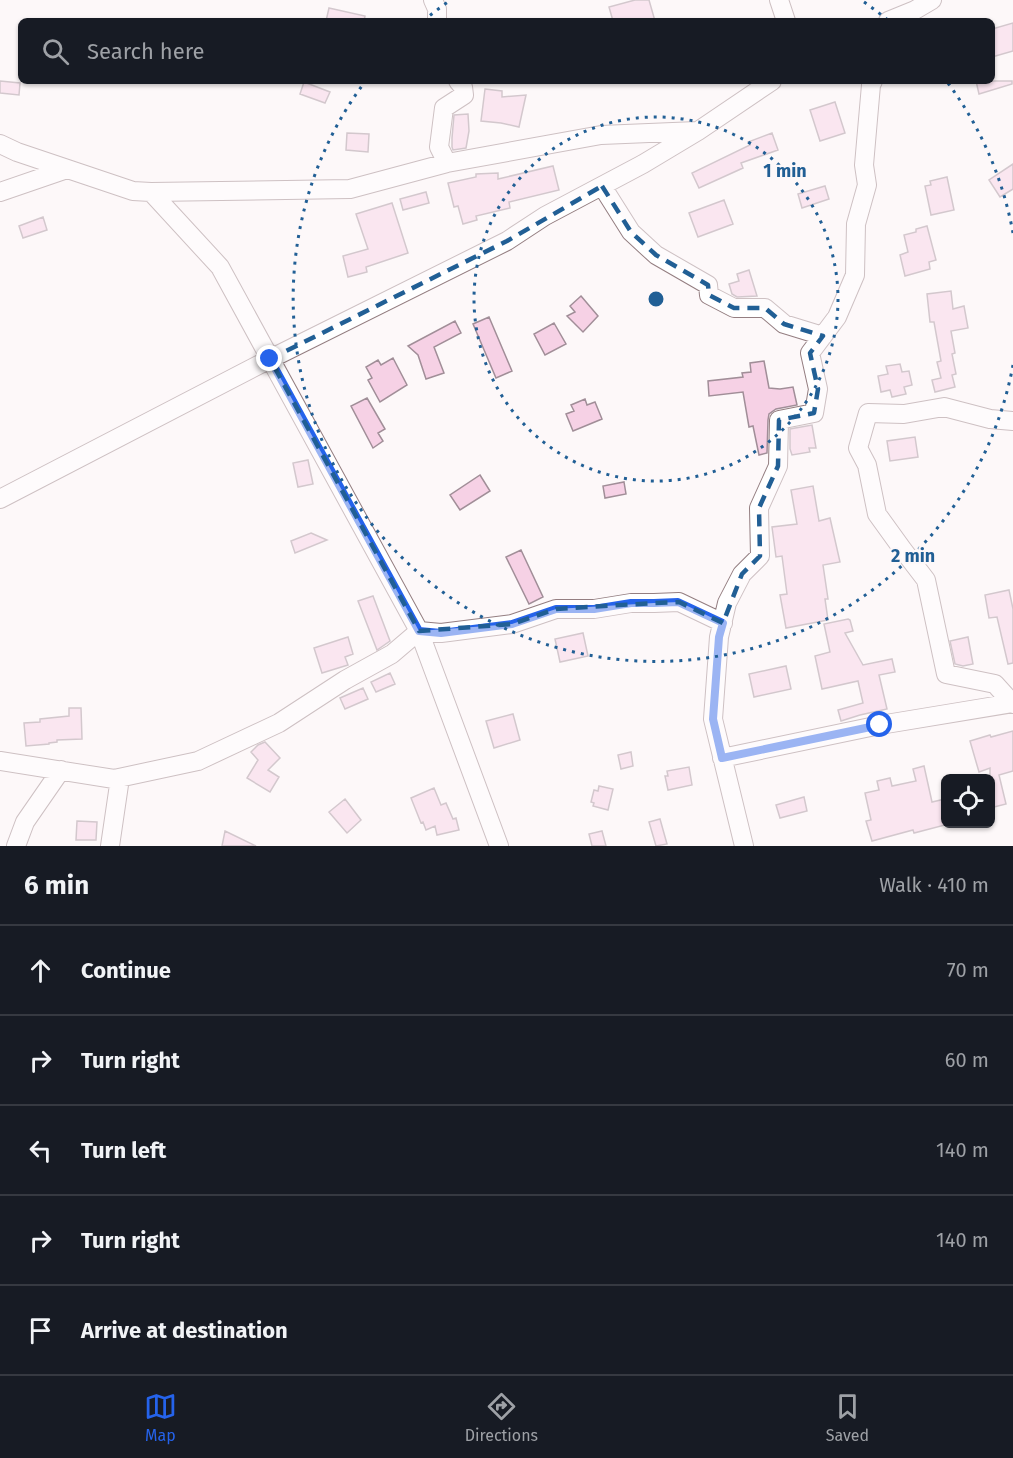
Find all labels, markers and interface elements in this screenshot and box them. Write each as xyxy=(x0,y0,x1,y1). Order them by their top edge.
search box xyxy=(18,18,995,84)
icon: search xyxy=(39,35,72,68)
text: Search here xyxy=(87,38,205,65)
text: 1 min xyxy=(763,160,807,182)
centre of rings xyxy=(646,289,666,309)
route end xyxy=(256,345,282,371)
text: 2 min xyxy=(891,545,935,567)
route start xyxy=(866,711,892,737)
map controls xyxy=(941,774,995,828)
button: locate xyxy=(941,774,995,828)
text: 6 min xyxy=(24,870,89,901)
text: Walk · 410 m xyxy=(879,873,989,897)
icon: ahead xyxy=(24,954,57,987)
text: Continue xyxy=(81,957,171,984)
text: 70 m xyxy=(947,958,989,982)
icon: right xyxy=(24,1044,57,1077)
text: Turn right xyxy=(81,1047,180,1074)
text: 60 m xyxy=(945,1048,989,1072)
icon: left xyxy=(24,1134,57,1167)
text: Turn left xyxy=(81,1137,166,1164)
text: 140 m xyxy=(936,1138,989,1162)
icon: right xyxy=(24,1224,57,1257)
text: Turn right xyxy=(81,1227,180,1254)
text: 140 m xyxy=(936,1228,989,1252)
icon: arrive xyxy=(24,1314,57,1347)
text: Arrive at destination xyxy=(81,1317,288,1344)
tab: Map xyxy=(144,1390,177,1445)
tab: Directions xyxy=(465,1390,538,1445)
tab: Saved xyxy=(826,1390,869,1445)

